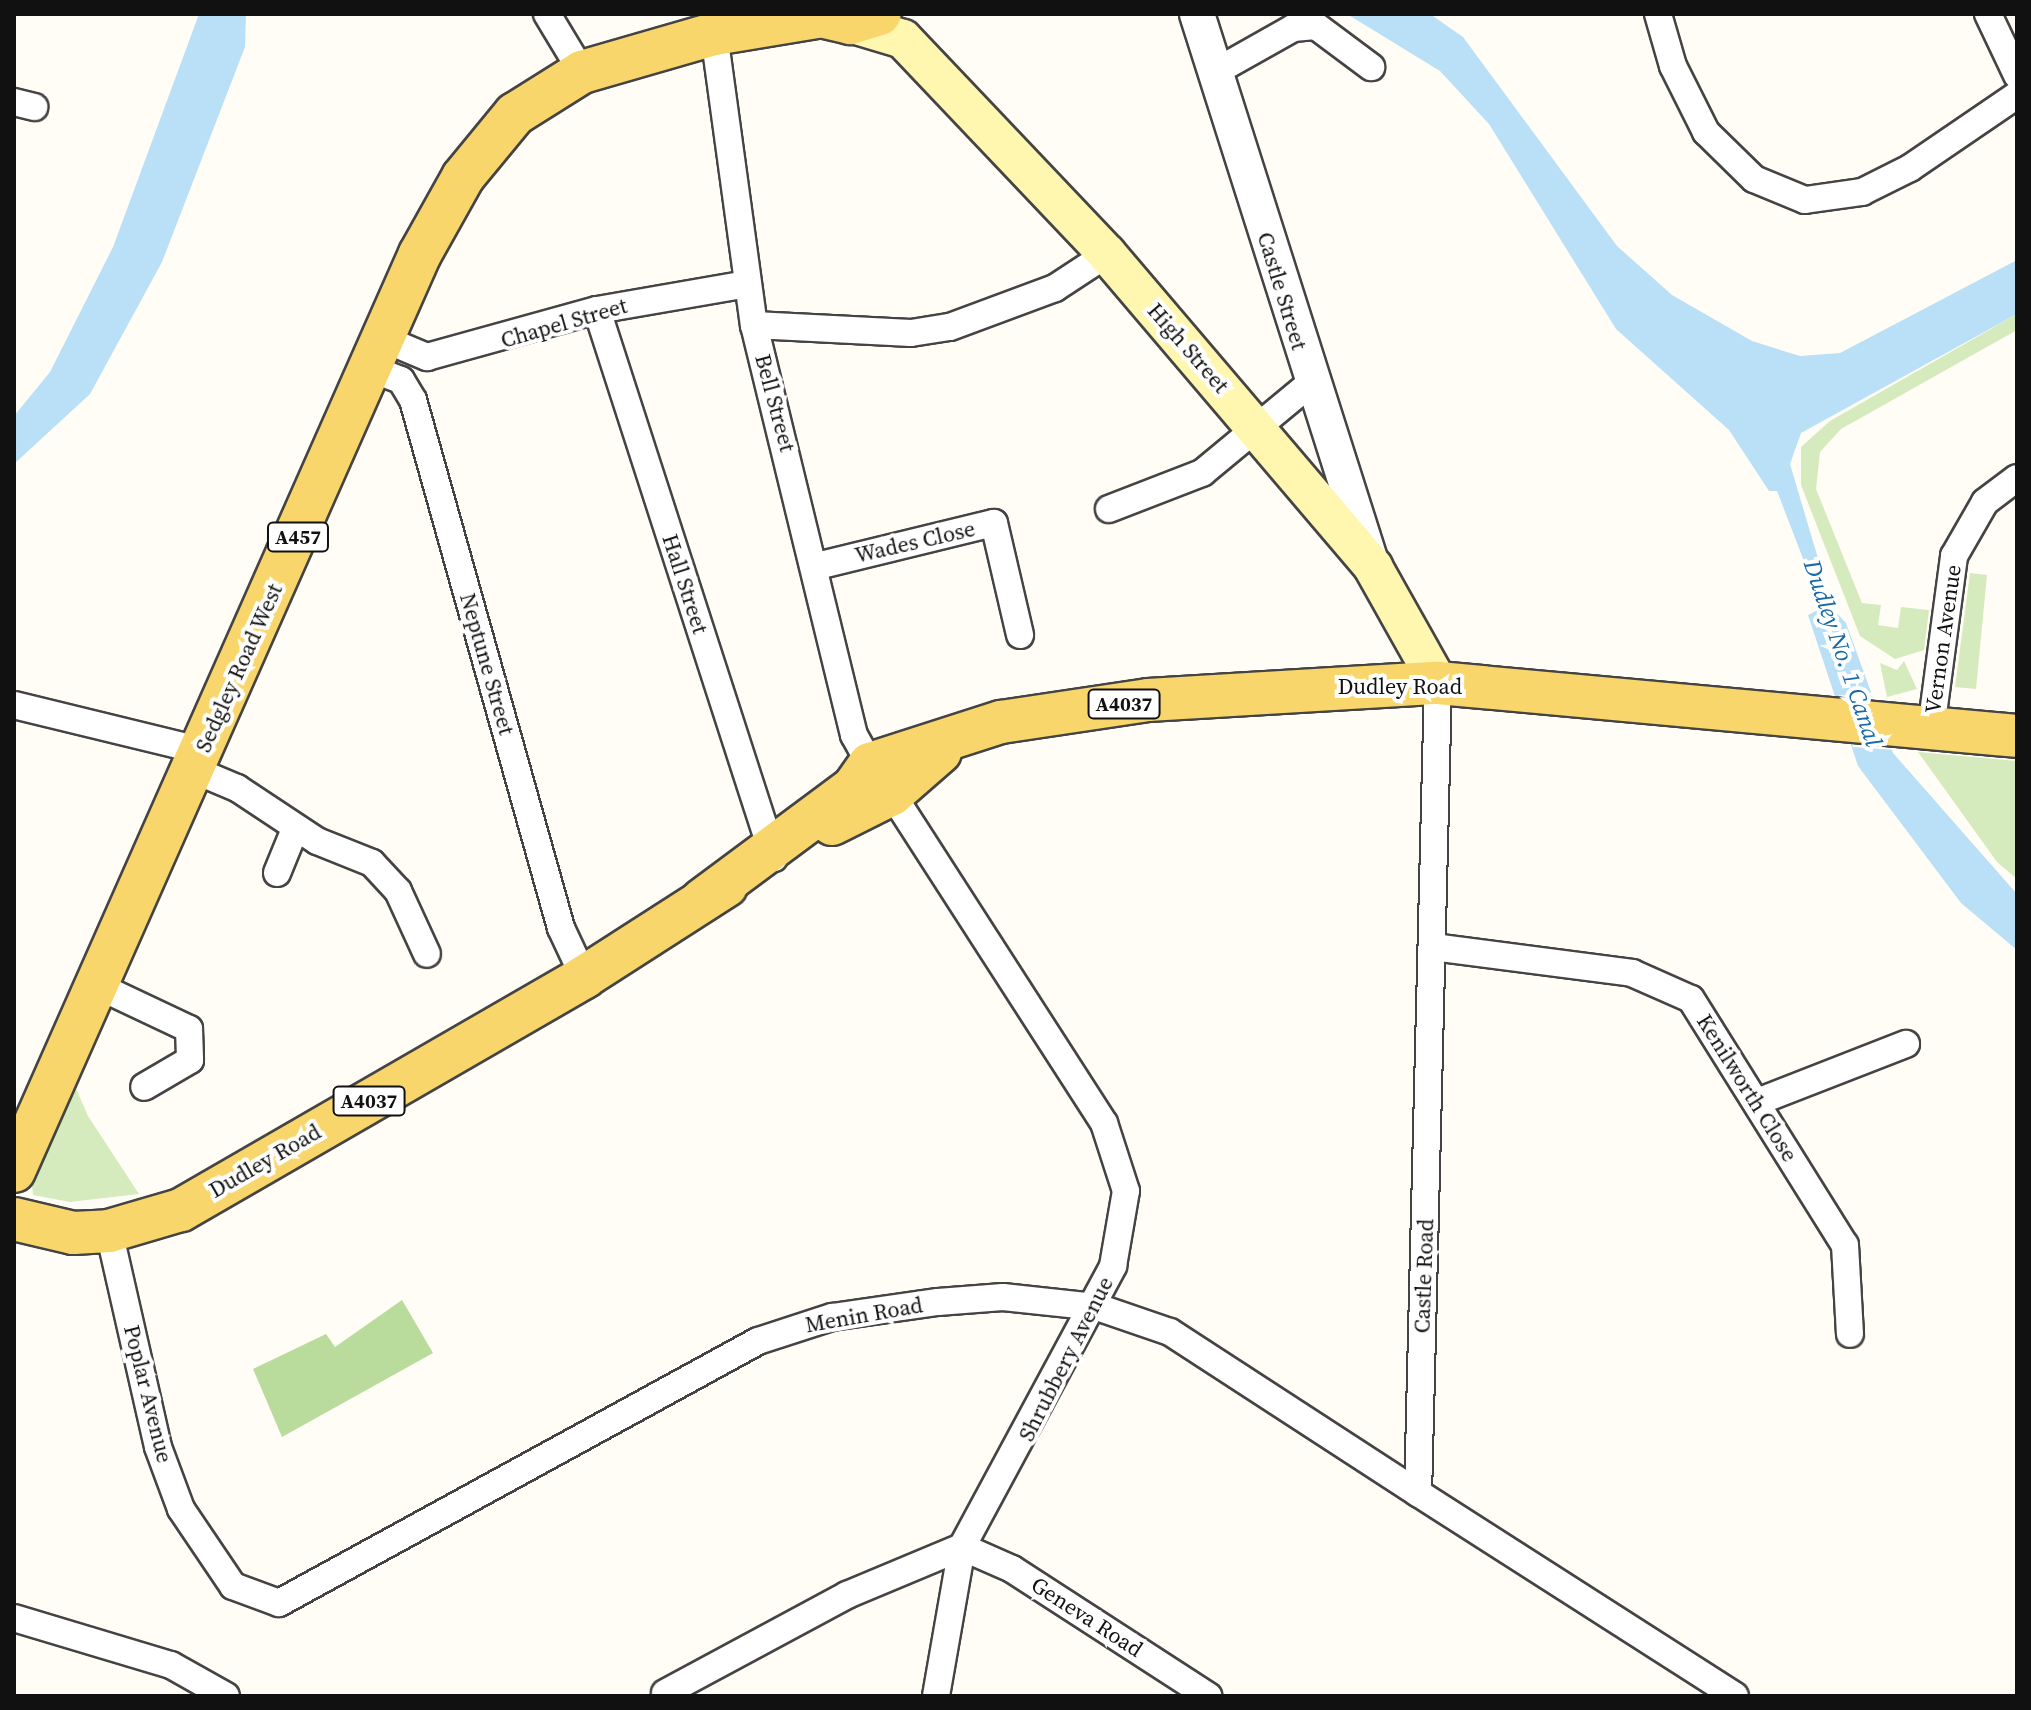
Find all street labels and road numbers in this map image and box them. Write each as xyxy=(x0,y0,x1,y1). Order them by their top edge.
street label: Castle Street xyxy=(1252,229,1312,353)
street label: Chapel Street xyxy=(498,292,630,354)
street label: High Street xyxy=(1142,298,1234,398)
street label: Bell Street xyxy=(749,351,801,455)
street label: Wades Close xyxy=(852,515,978,569)
road number: A457 xyxy=(266,521,330,553)
street label: Hall Street xyxy=(657,531,713,637)
street label: Vernon Avenue xyxy=(1919,563,1967,715)
street label: Sedgley Road West xyxy=(190,579,288,757)
street label: Neptune Street xyxy=(454,590,520,738)
street label: Dudley Road xyxy=(1338,674,1462,700)
road number: A4037 xyxy=(1086,688,1162,720)
street label: Kenilworth Close xyxy=(1691,1010,1803,1166)
road number: A4037 xyxy=(331,1085,407,1117)
street label: Dudley Road xyxy=(204,1118,326,1204)
street label: Castle Road xyxy=(1409,1218,1439,1334)
street label: Shrubbery Avenue xyxy=(1013,1272,1119,1446)
street label: Menin Road xyxy=(803,1292,925,1338)
street label: Poplar Avenue xyxy=(118,1322,178,1466)
street label: Geneva Road xyxy=(1026,1571,1148,1663)

